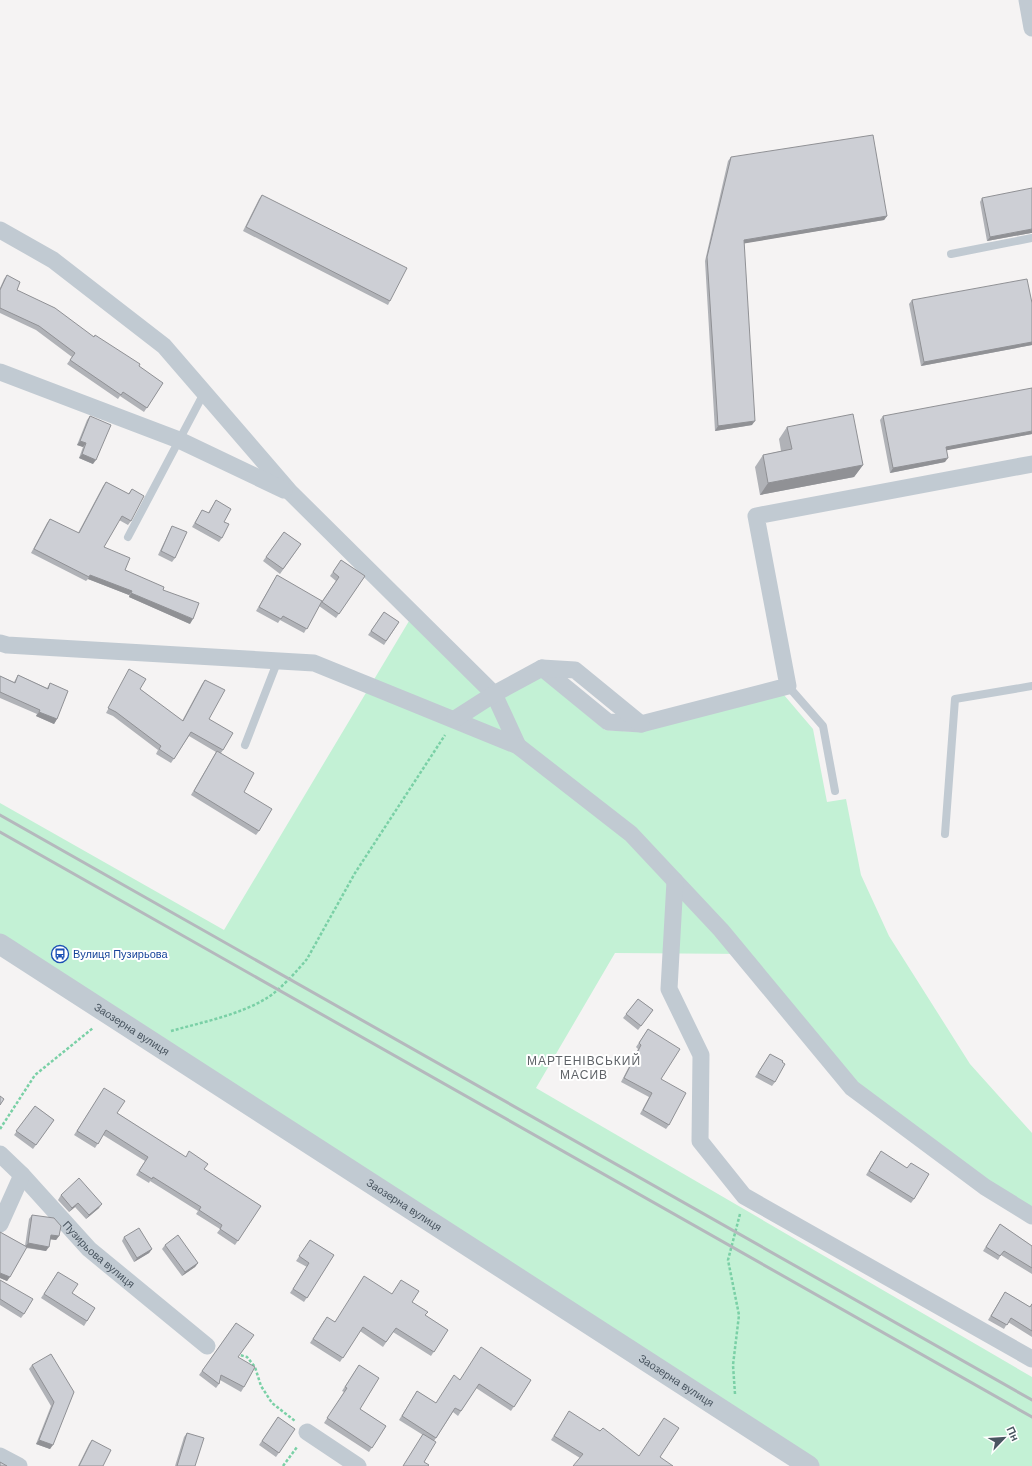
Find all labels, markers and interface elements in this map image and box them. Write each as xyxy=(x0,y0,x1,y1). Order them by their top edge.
bus stop icon: Вулиця Пузирьова xyxy=(50,944,70,964)
place label: Вулиця Пузирьова xyxy=(73,947,168,961)
street label: Заозерна вулиця xyxy=(92,1000,172,1059)
district label: МАРТЕНІВСЬКИЙ МАСИВ xyxy=(527,1053,641,1083)
street label: Заозерна вулиця xyxy=(364,1175,444,1234)
street label: Пузирьова вулиця xyxy=(60,1218,138,1291)
street label: Заозерна вулиця xyxy=(636,1351,717,1410)
north arrow xyxy=(984,1418,1024,1458)
text: Пн xyxy=(1004,1424,1022,1443)

